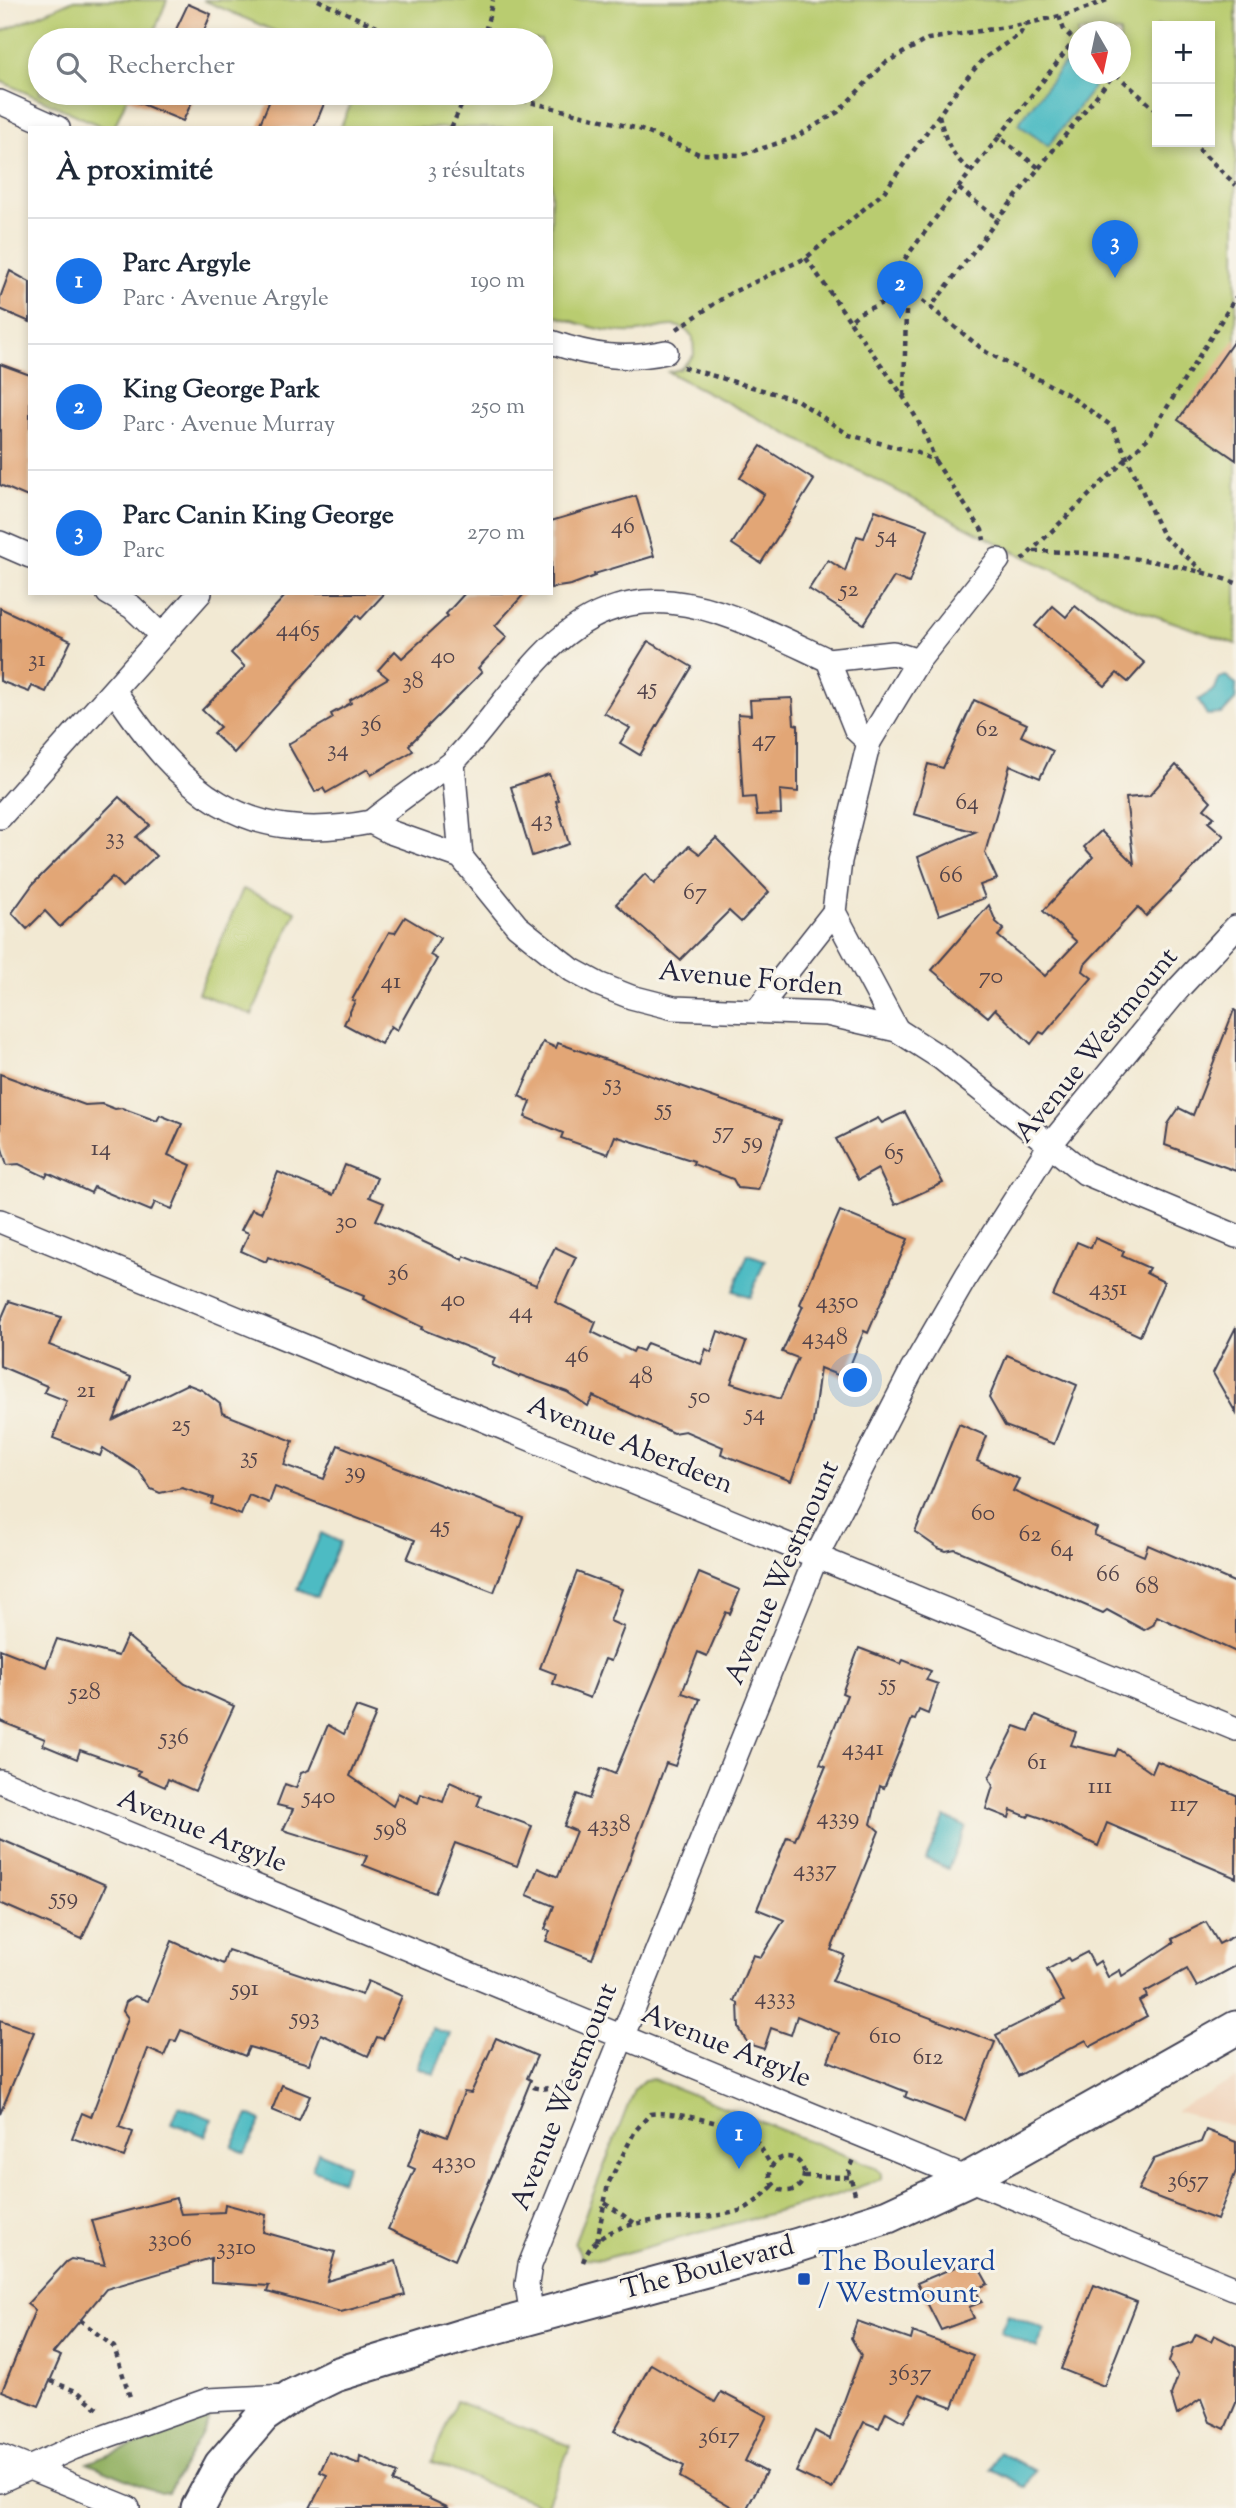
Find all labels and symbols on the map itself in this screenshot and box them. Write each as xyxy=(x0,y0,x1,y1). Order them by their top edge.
north arrow xyxy=(1068,21,1131,84)
pin: 3 xyxy=(1092,220,1138,278)
pin: 2 xyxy=(877,261,923,319)
house number: 46 xyxy=(611,510,635,544)
house number: 54 xyxy=(875,519,897,553)
house number: 52 xyxy=(837,573,859,607)
house number: 4465 xyxy=(276,613,320,647)
house number: 40 xyxy=(431,640,455,674)
house number: 31 xyxy=(28,643,46,677)
house number: 38 xyxy=(402,665,424,699)
house number: 45 xyxy=(637,671,657,705)
house number: 36 xyxy=(360,708,382,742)
house number: 62 xyxy=(976,713,998,747)
house number: 47 xyxy=(752,723,776,757)
house number: 34 xyxy=(327,733,349,767)
house number: 64 xyxy=(955,786,979,820)
house number: 43 xyxy=(531,803,553,837)
house number: 33 xyxy=(105,821,125,855)
house number: 66 xyxy=(939,859,963,893)
house number: 67 xyxy=(683,876,707,910)
street label: Avenue Westmount xyxy=(1005,939,1189,1152)
street label: Avenue Forden xyxy=(657,952,845,1008)
house number: 70 xyxy=(979,960,1003,994)
house number: 41 xyxy=(381,965,401,999)
house number: 53 xyxy=(602,1067,622,1101)
house number: 55 xyxy=(654,1092,672,1126)
house number: 57 xyxy=(712,1115,734,1149)
house number: 59 xyxy=(741,1125,763,1159)
house number: 14 xyxy=(91,1132,111,1166)
house number: 65 xyxy=(884,1136,904,1170)
house number: 30 xyxy=(335,1205,357,1239)
house number: 36 xyxy=(387,1257,409,1291)
house number: 4351 xyxy=(1089,1272,1127,1306)
house number: 40 xyxy=(441,1283,465,1317)
house number: 4350 xyxy=(816,1285,858,1319)
house number: 44 xyxy=(509,1295,533,1329)
house number: 4348 xyxy=(802,1321,848,1355)
house number: 46 xyxy=(565,1339,589,1373)
house number: 48 xyxy=(629,1360,653,1394)
your location xyxy=(838,1363,872,1397)
house number: 21 xyxy=(76,1374,96,1408)
house number: 50 xyxy=(688,1380,710,1414)
street label: Avenue Aberdeen xyxy=(521,1386,739,1506)
house number: 54 xyxy=(743,1397,765,1431)
house number: 25 xyxy=(171,1408,191,1442)
house number: 35 xyxy=(240,1440,258,1474)
street label: Avenue Westmount xyxy=(716,1454,851,1692)
house number: 39 xyxy=(344,1455,366,1489)
house number: 60 xyxy=(971,1497,995,1531)
house number: 45 xyxy=(430,1509,450,1543)
house number: 62 xyxy=(1019,1518,1041,1552)
house number: 64 xyxy=(1050,1533,1074,1567)
house number: 66 xyxy=(1096,1558,1120,1592)
house number: 68 xyxy=(1135,1570,1159,1604)
house number: 55 xyxy=(878,1667,896,1701)
house number: 528 xyxy=(67,1676,101,1710)
house number: 536 xyxy=(157,1721,189,1755)
house number: 4341 xyxy=(842,1732,884,1766)
house number: 61 xyxy=(1027,1746,1047,1780)
house number: 111 xyxy=(1088,1770,1112,1804)
street label: Avenue Argyle xyxy=(111,1780,293,1884)
house number: 540 xyxy=(301,1780,335,1814)
house number: 117 xyxy=(1170,1788,1198,1822)
house number: 4339 xyxy=(817,1801,859,1835)
house number: 4338 xyxy=(587,1808,631,1842)
house number: 598 xyxy=(373,1812,407,1846)
house number: 4337 xyxy=(793,1853,837,1887)
house number: 559 xyxy=(48,1881,78,1915)
house number: 591 xyxy=(229,1972,259,2006)
street label: Avenue Westmount xyxy=(501,1977,629,2217)
house number: 4333 xyxy=(754,1981,796,2015)
street label: Avenue Argyle xyxy=(635,1995,817,2099)
house number: 593 xyxy=(288,2001,320,2035)
house number: 610 xyxy=(869,2020,901,2054)
house number: 612 xyxy=(912,2041,944,2075)
pin: 1 xyxy=(716,2111,762,2169)
house number: 4330 xyxy=(432,2145,476,2179)
house number: 3657 xyxy=(1167,2164,1209,2198)
house number: 3306 xyxy=(148,2223,192,2257)
street label: The Boulevard xyxy=(617,2227,799,2311)
house number: 3310 xyxy=(216,2231,256,2265)
place label: The Boulevard / Westmount xyxy=(818,2243,996,2315)
marker: The Boulevard / Westmount xyxy=(796,2271,812,2287)
house number: 3637 xyxy=(888,2357,932,2391)
house number: 3617 xyxy=(698,2420,740,2454)

